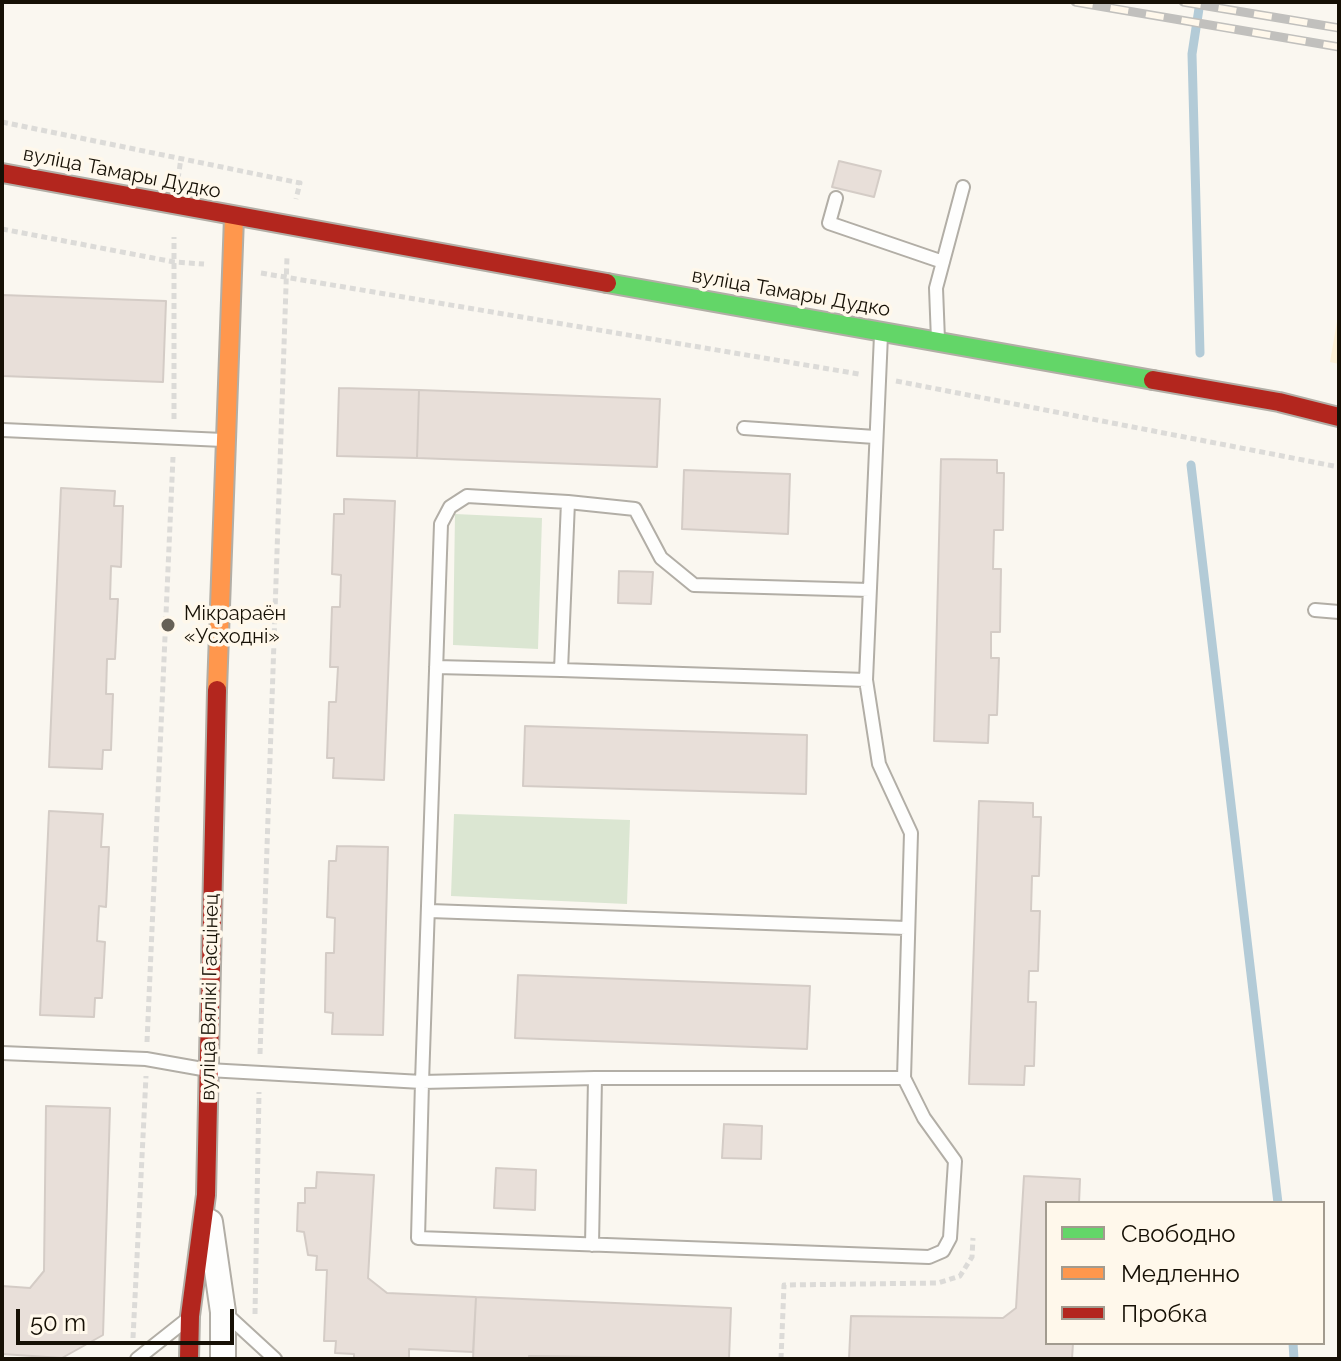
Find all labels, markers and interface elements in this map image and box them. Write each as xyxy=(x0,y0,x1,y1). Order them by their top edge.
street label: вуліца Тамары Дудко xyxy=(21,142,223,204)
street label: вуліца Тамары Дудко xyxy=(690,264,892,322)
place label: Мікрараён «Усходні» xyxy=(184,602,286,649)
marker: Мікрараён «Усходні» xyxy=(159,616,177,634)
street label: вуліца Вялікі Гасцінец xyxy=(196,893,224,1101)
legend xyxy=(1045,1201,1325,1345)
text: Свободно xyxy=(1121,1219,1236,1248)
text: Медленно xyxy=(1121,1259,1240,1288)
scale bar xyxy=(20,1293,238,1343)
text: Пробка xyxy=(1121,1299,1207,1328)
text: 50 m xyxy=(30,1308,86,1337)

